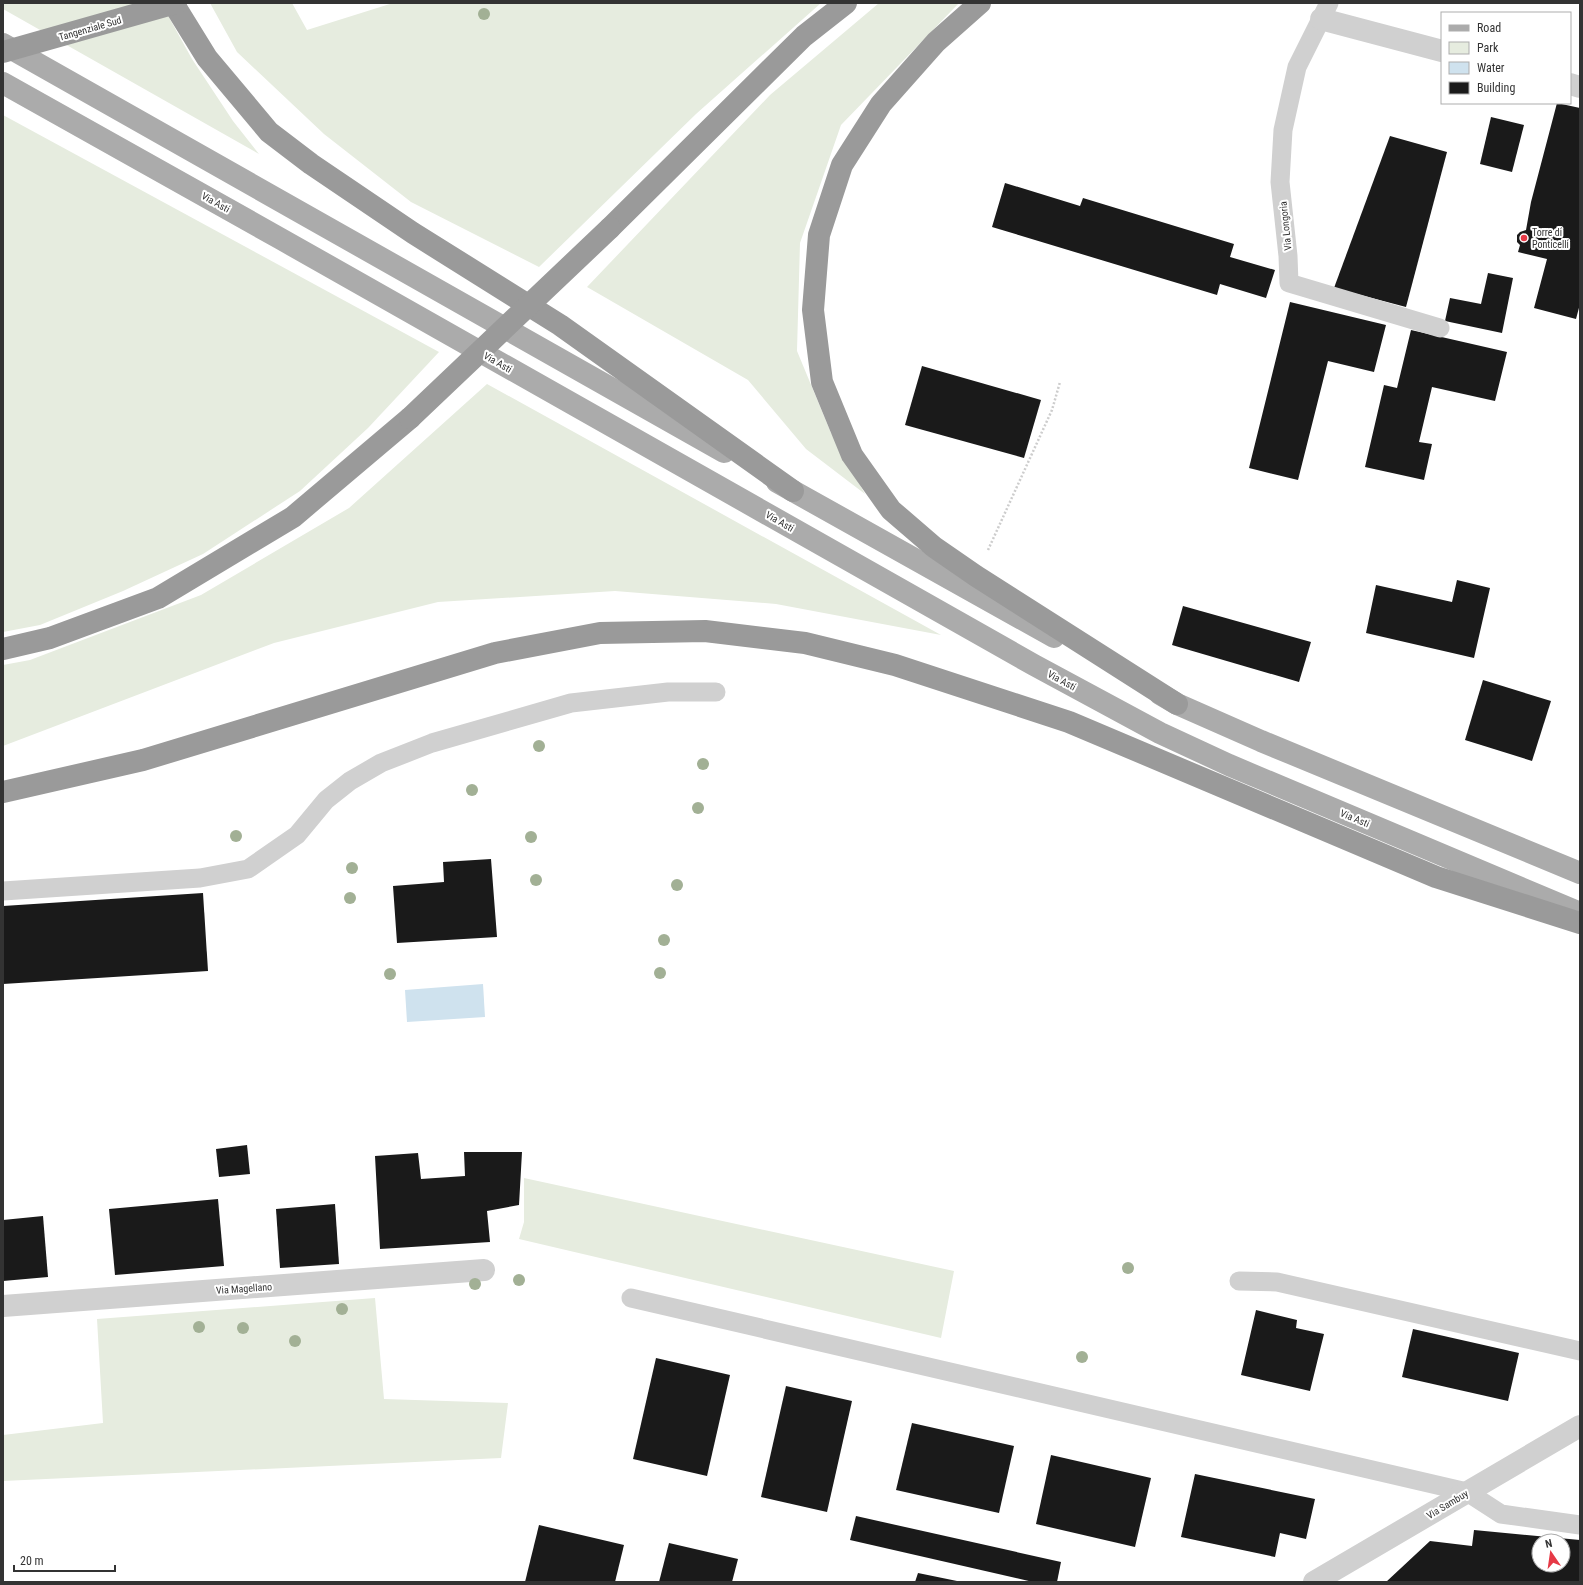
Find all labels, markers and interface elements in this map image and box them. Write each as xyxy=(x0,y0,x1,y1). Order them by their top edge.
legend xyxy=(1441,12,1571,104)
street label: Tangenziale Sud xyxy=(58,14,123,43)
text: Road xyxy=(1477,21,1501,35)
text: Park xyxy=(1477,41,1499,55)
text: Water xyxy=(1477,61,1505,75)
text: Building xyxy=(1477,81,1515,95)
street label: Via Asti xyxy=(200,190,232,215)
street label: Via Longoria xyxy=(1277,200,1294,251)
place label: Torre di Ponticelli xyxy=(1532,227,1569,250)
marker: Torre di Ponticelli xyxy=(1519,233,1529,243)
street label: Via Asti xyxy=(482,350,514,375)
street label: Via Asti xyxy=(764,509,796,534)
street label: Via Asti xyxy=(1046,668,1078,692)
street label: Via Asti xyxy=(1339,807,1371,829)
street label: Via Magellano xyxy=(216,1281,272,1296)
street label: Via Sambuy xyxy=(1425,1488,1470,1521)
north arrow xyxy=(1531,1533,1571,1573)
text: N xyxy=(1544,1537,1554,1551)
scale bar xyxy=(14,1547,115,1573)
text: 20 m xyxy=(20,1554,44,1568)

